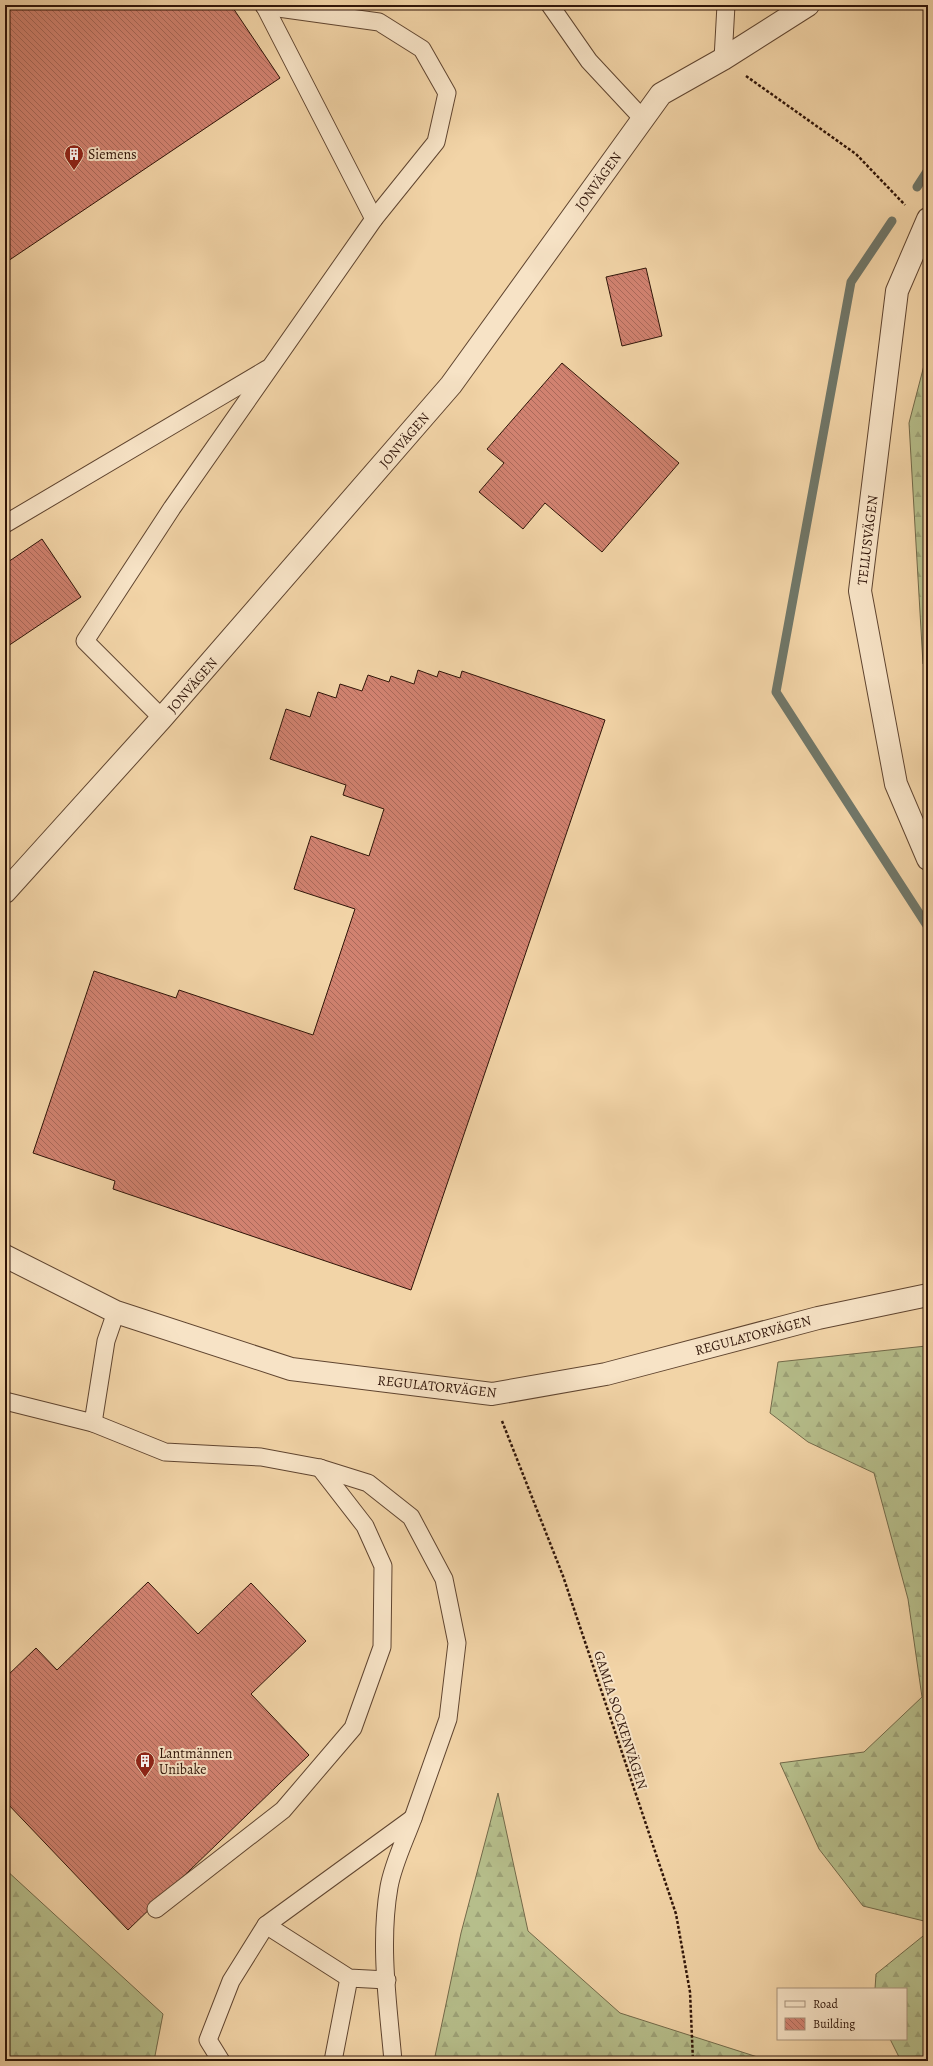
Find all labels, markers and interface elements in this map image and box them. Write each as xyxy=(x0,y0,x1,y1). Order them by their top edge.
building icon: Siemens xyxy=(63,143,85,171)
place label: Siemens xyxy=(88,145,137,164)
street label: JONVÄGEN xyxy=(571,148,626,214)
street label: JONVÄGEN xyxy=(375,408,434,472)
street label: TELLUSVÄGEN xyxy=(853,494,882,586)
street label: JONVÄGEN xyxy=(163,653,222,717)
street label: REGULATORVÄGEN xyxy=(693,1311,813,1360)
street label: REGULATORVÄGEN xyxy=(376,1371,497,1402)
street label: GAMLA SOCKENVÄGEN xyxy=(589,1649,652,1792)
place label: Lantmännen Unibake xyxy=(159,1744,233,1779)
building icon: Lantmännen Unibake xyxy=(134,1750,156,1778)
legend xyxy=(777,1988,907,2040)
text: Road xyxy=(813,1996,839,2012)
text: Building xyxy=(813,2016,855,2032)

